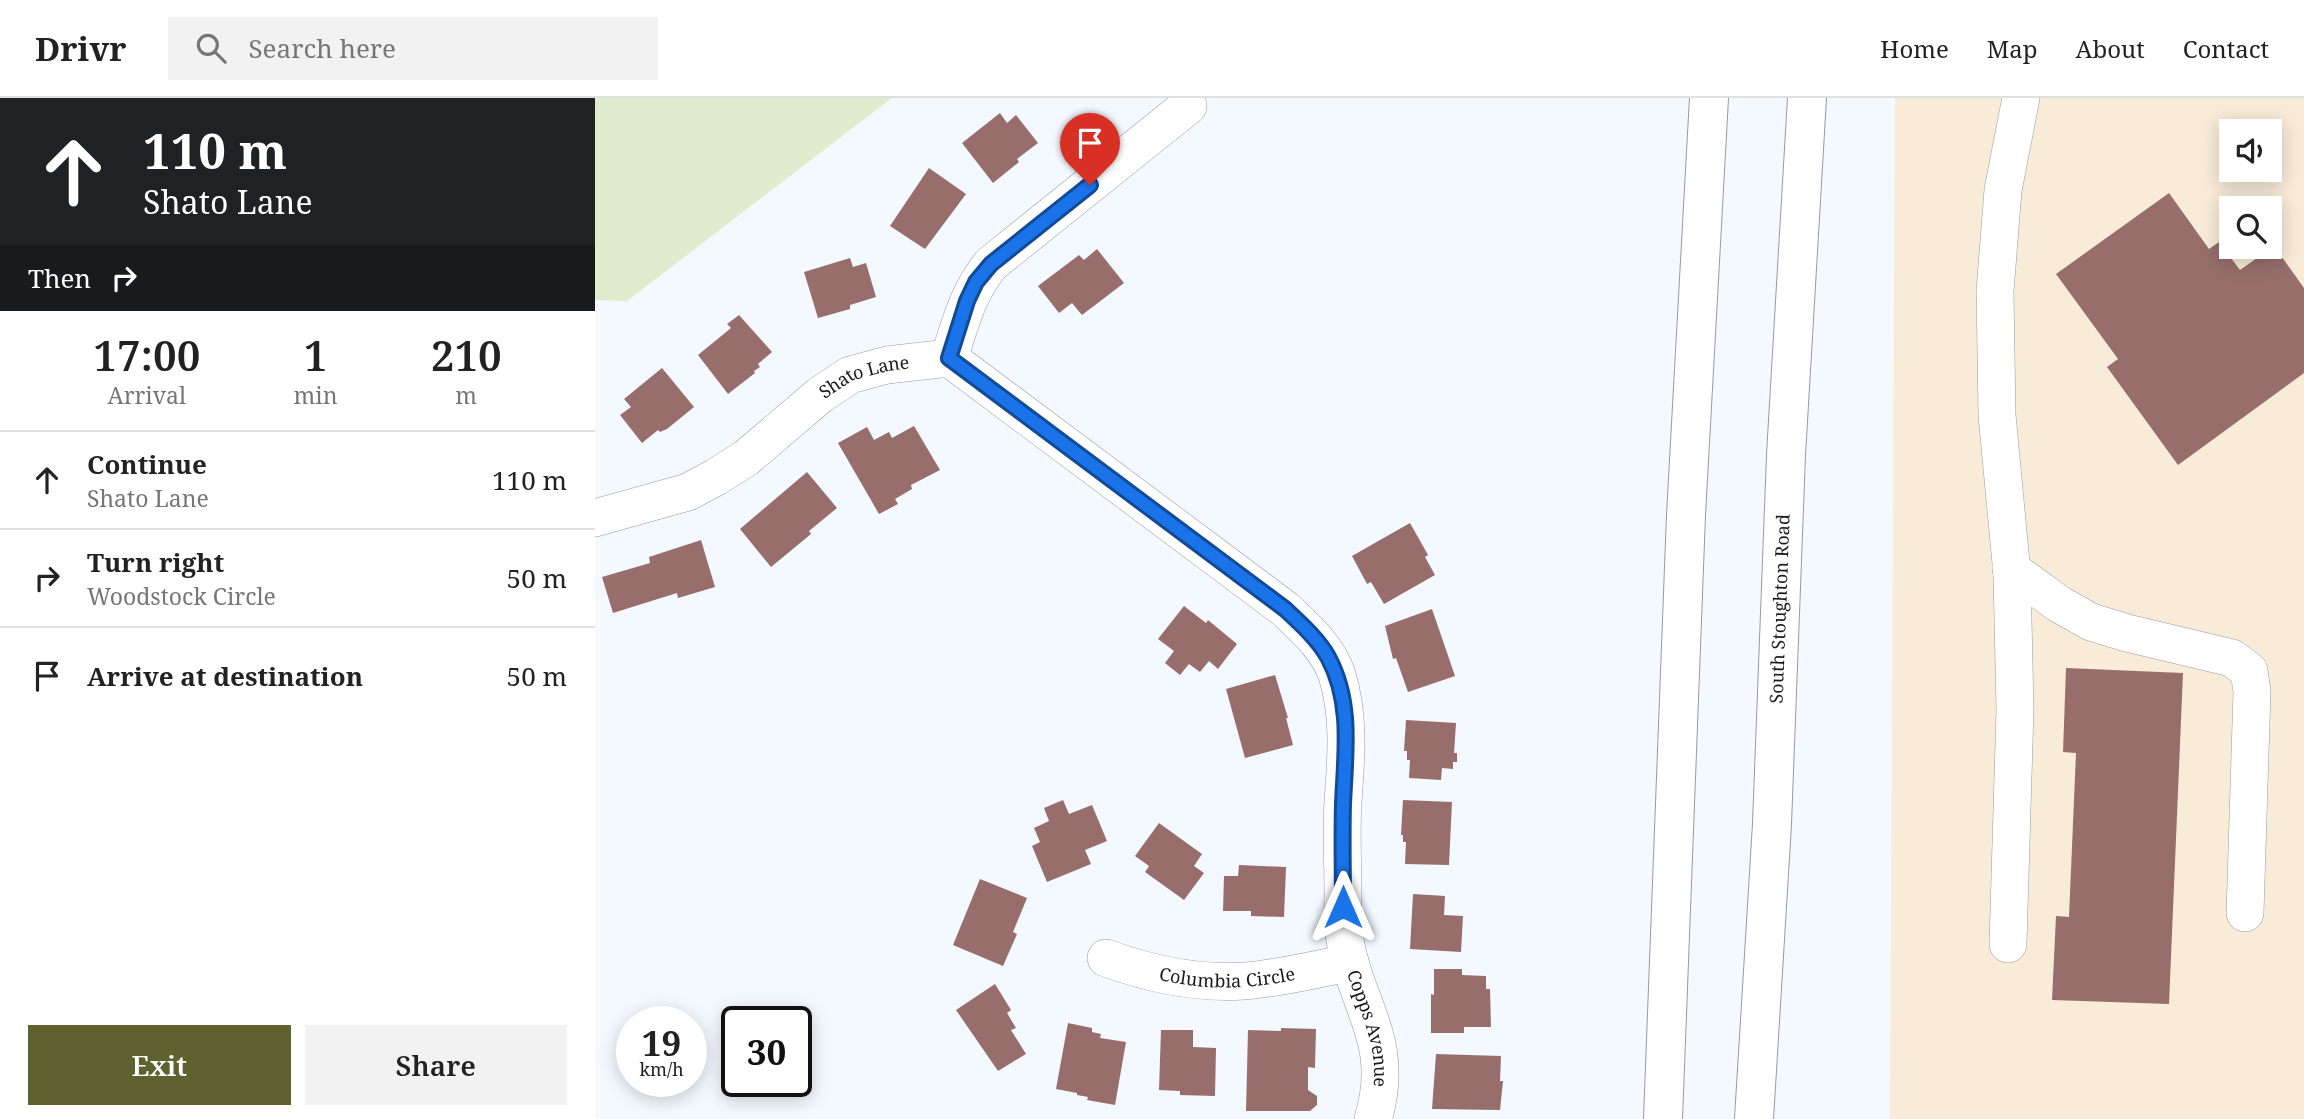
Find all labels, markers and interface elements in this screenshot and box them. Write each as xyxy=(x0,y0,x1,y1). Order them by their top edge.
search box xyxy=(168,17,658,80)
text: Drivr xyxy=(35,26,126,71)
icon: search xyxy=(192,29,230,67)
text: Search here xyxy=(248,30,396,66)
text: Home xyxy=(1880,32,1949,65)
text: Map xyxy=(1987,32,2038,65)
text: About xyxy=(2076,32,2145,65)
text: Contact xyxy=(2183,32,2269,65)
pin xyxy=(1060,113,1120,185)
text: 110 m xyxy=(143,117,287,183)
map controls xyxy=(2219,119,2282,259)
button: sound xyxy=(2219,119,2282,182)
icon: arrive xyxy=(1071,124,1109,162)
icon: ahead xyxy=(28,126,119,217)
text: Shato Lane xyxy=(143,180,313,223)
button: search xyxy=(2219,196,2282,259)
icon: right xyxy=(105,259,143,297)
text: Then xyxy=(28,260,91,296)
text: 17:00 xyxy=(93,326,200,383)
text: 1 xyxy=(304,326,327,383)
text: 210 xyxy=(431,326,502,383)
street label: Shato Lane xyxy=(814,350,910,403)
text: Arrival xyxy=(107,379,186,411)
text: min xyxy=(294,379,338,411)
text: m xyxy=(455,379,477,411)
text: Continue xyxy=(87,446,207,482)
icon: ahead xyxy=(28,461,66,499)
text: 110 m xyxy=(492,462,567,498)
text: Shato Lane xyxy=(87,482,209,514)
street label: South Stoughton Road xyxy=(1764,513,1795,704)
text: Turn right xyxy=(87,544,224,580)
icon: right xyxy=(28,559,66,597)
text: 50 m xyxy=(507,560,567,596)
text: Woodstock Circle xyxy=(87,580,276,612)
icon: arrive xyxy=(28,657,66,695)
text: Arrive at destination xyxy=(87,658,363,694)
text: 50 m xyxy=(507,658,567,694)
position arrow xyxy=(1306,870,1380,944)
street label: Columbia Circle xyxy=(1157,961,1297,993)
street label: Copps Avenue xyxy=(1342,967,1393,1088)
speed limit sign: 30 xyxy=(721,1006,812,1097)
text: 19 xyxy=(642,1019,681,1066)
button: Exit xyxy=(28,1025,291,1105)
button: Share xyxy=(305,1025,567,1105)
text: km/h xyxy=(639,1057,684,1081)

